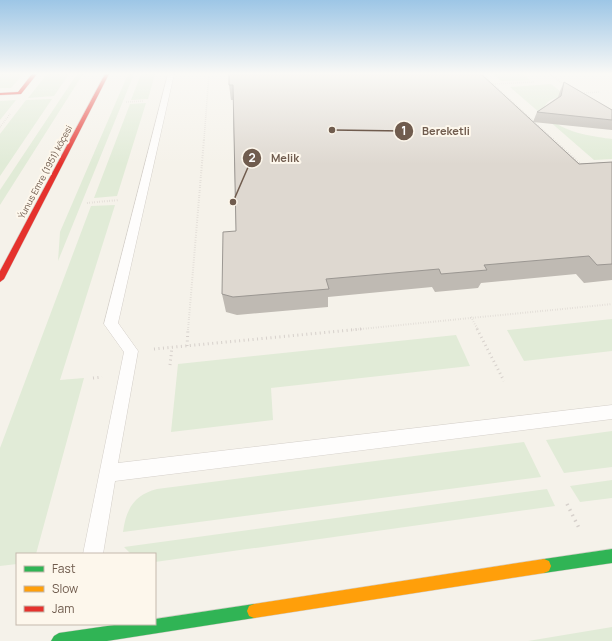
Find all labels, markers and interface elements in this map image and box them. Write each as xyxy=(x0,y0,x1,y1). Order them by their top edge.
callout: Bereketli xyxy=(394,120,478,143)
text: 1 xyxy=(401,122,407,139)
street label: Ýunus Emre (1951) köçesi xyxy=(15,123,75,221)
text: Bereketli xyxy=(422,123,470,138)
callout: Melik xyxy=(242,146,307,169)
text: 2 xyxy=(248,149,256,166)
text: Melik xyxy=(271,150,300,165)
legend xyxy=(16,553,156,625)
text: Fast xyxy=(52,560,76,577)
text: Slow xyxy=(52,580,78,597)
text: Jam xyxy=(52,600,74,617)

